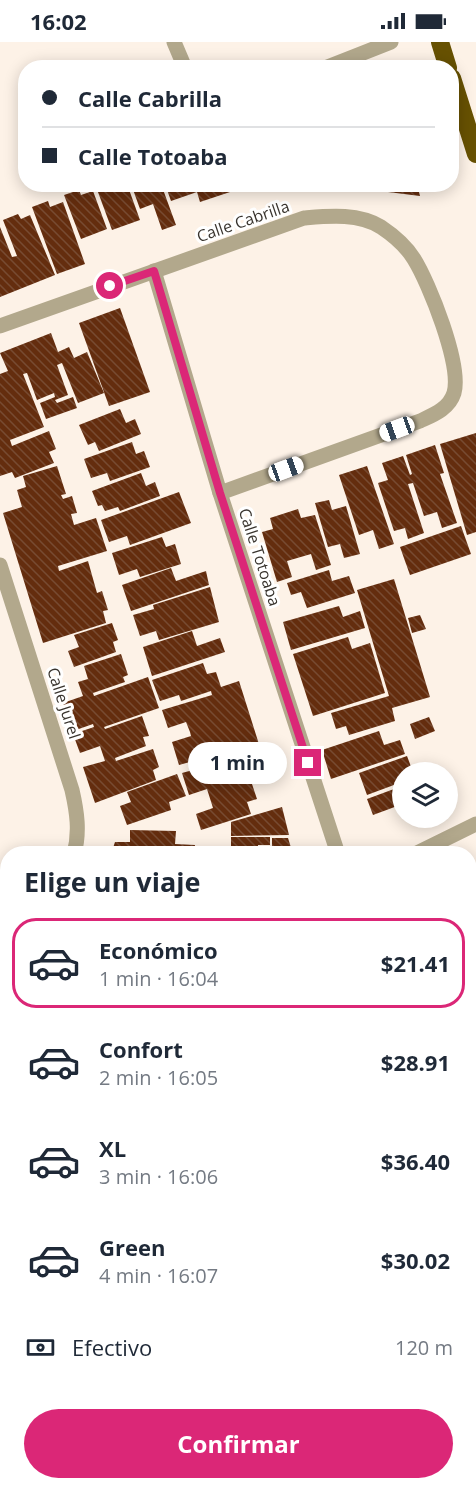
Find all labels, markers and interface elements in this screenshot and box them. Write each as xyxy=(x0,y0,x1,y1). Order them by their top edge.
text: 16:02 xyxy=(30,6,87,36)
text: Calle Cabrilla xyxy=(78,83,222,113)
text: Calle Totoaba xyxy=(78,141,227,171)
street label: Calle Cabrilla xyxy=(194,195,292,247)
route start xyxy=(96,272,123,299)
car xyxy=(377,414,417,444)
car xyxy=(266,454,306,484)
street label: Calle Totoaba xyxy=(234,505,286,609)
street label: Calle Jurel xyxy=(42,664,86,742)
callout: 1 min xyxy=(188,742,287,784)
text: 1 min xyxy=(210,749,265,776)
route end xyxy=(294,749,321,776)
map controls xyxy=(392,762,458,828)
button: layers xyxy=(392,762,458,828)
text: Elige un viaje xyxy=(24,863,200,900)
text: Económico xyxy=(99,935,218,965)
icon: car xyxy=(27,936,81,990)
text: $21.41 xyxy=(381,948,450,978)
text: 1 min · 16:04 xyxy=(99,965,218,992)
text: Confort xyxy=(99,1034,183,1064)
icon: car xyxy=(27,1035,81,1089)
text: $28.91 xyxy=(381,1047,450,1077)
text: 2 min · 16:05 xyxy=(99,1064,218,1091)
text: XL xyxy=(99,1133,126,1163)
icon: car xyxy=(27,1134,81,1188)
text: $36.40 xyxy=(381,1146,450,1176)
text: 3 min · 16:06 xyxy=(99,1163,218,1190)
text: Green xyxy=(99,1232,165,1262)
icon: car xyxy=(27,1233,81,1287)
text: $30.02 xyxy=(381,1245,450,1275)
text: 4 min · 16:07 xyxy=(99,1262,218,1289)
icon: cash xyxy=(24,1331,57,1364)
text: Efectivo xyxy=(72,1332,152,1362)
text: 120 m xyxy=(395,1334,453,1361)
button: Confirmar xyxy=(24,1409,453,1478)

